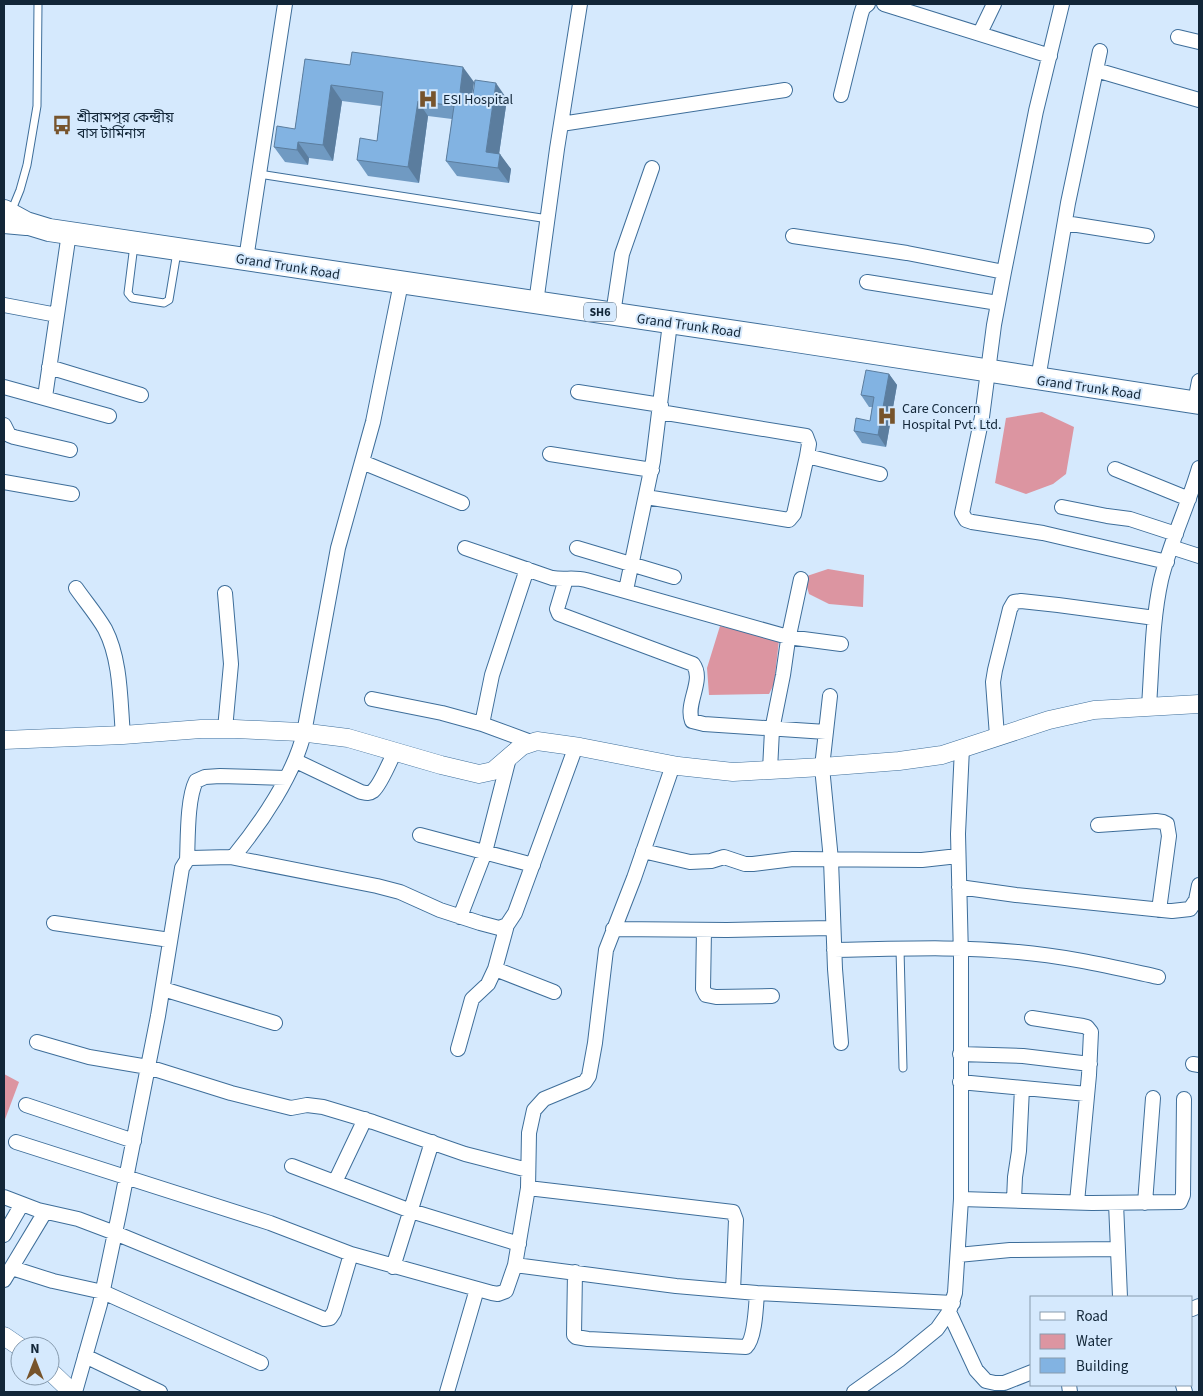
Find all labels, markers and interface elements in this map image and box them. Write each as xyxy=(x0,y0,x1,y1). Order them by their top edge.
hospital icon: ESI Hospital xyxy=(417,88,439,110)
place label: ESI Hospital xyxy=(443,90,514,110)
place label: শ্রীরামপুর কেন্দ্রীয় বাস টার্মিনাস xyxy=(76,108,174,144)
bus stop icon: শ্রীরামপুর কেন্দ্রীয় বাস টার্মিনাস xyxy=(51,114,73,136)
street label: Grand Trunk Road xyxy=(234,249,341,285)
road number: SH6 xyxy=(584,302,616,322)
street label: Grand Trunk Road xyxy=(635,309,742,343)
street label: Grand Trunk Road xyxy=(1035,371,1142,405)
place label: Care Concern Hospital Pvt. Ltd. xyxy=(902,399,1002,435)
hospital icon: Care Concern Hospital Pvt. Ltd. xyxy=(876,405,898,427)
legend xyxy=(1030,1296,1193,1386)
text: Road xyxy=(1076,1306,1108,1327)
text: Water xyxy=(1076,1331,1113,1352)
north arrow xyxy=(10,1336,60,1386)
text: N xyxy=(30,1339,40,1359)
text: Building xyxy=(1076,1356,1129,1377)

